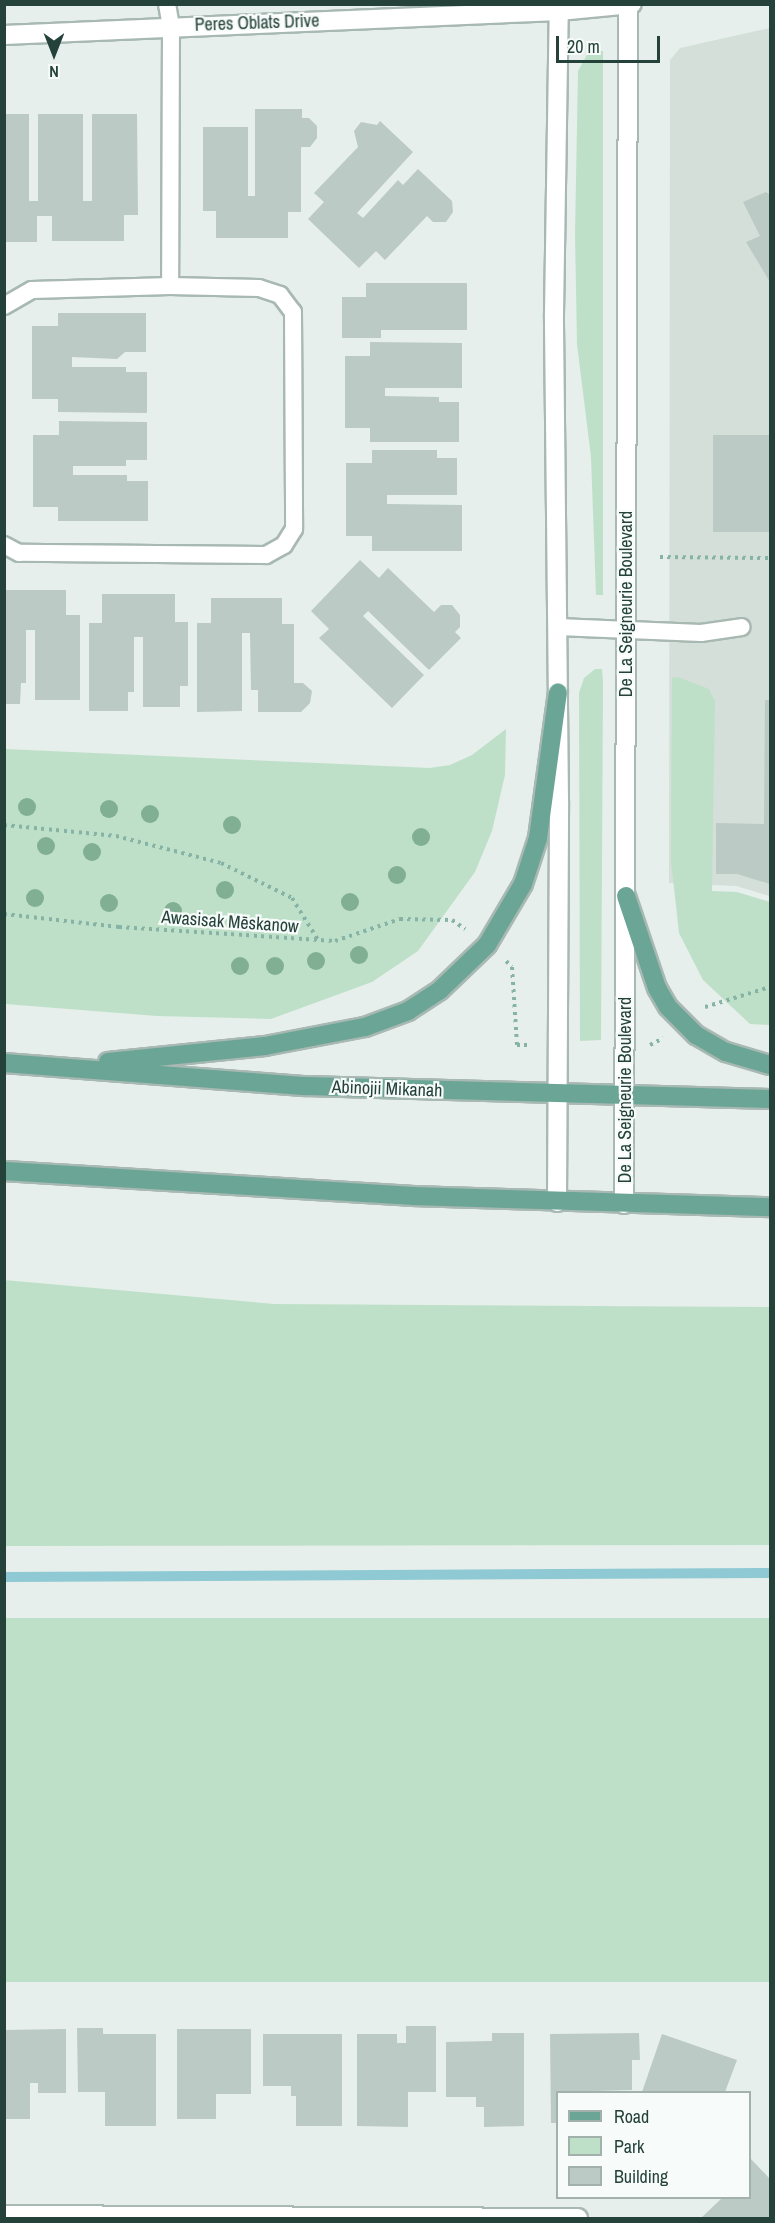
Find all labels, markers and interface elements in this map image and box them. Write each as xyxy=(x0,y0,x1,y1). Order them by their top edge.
street label: Peres Oblats Drive xyxy=(194,10,320,36)
north arrow xyxy=(24,24,84,84)
scale bar xyxy=(559,24,662,62)
text: 20 m xyxy=(567,34,600,59)
text: N xyxy=(49,61,59,83)
street label: De La Seigneurie Boulevard xyxy=(615,511,637,697)
street label: Awasisak Mēskanow xyxy=(161,906,299,938)
street label: De La Seigneurie Boulevard xyxy=(614,997,636,1183)
street label: Abinojii Mikanah xyxy=(331,1076,443,1102)
legend xyxy=(556,2091,751,2199)
text: Road xyxy=(614,2104,649,2129)
text: Park xyxy=(614,2134,644,2159)
text: Building xyxy=(614,2164,668,2189)

